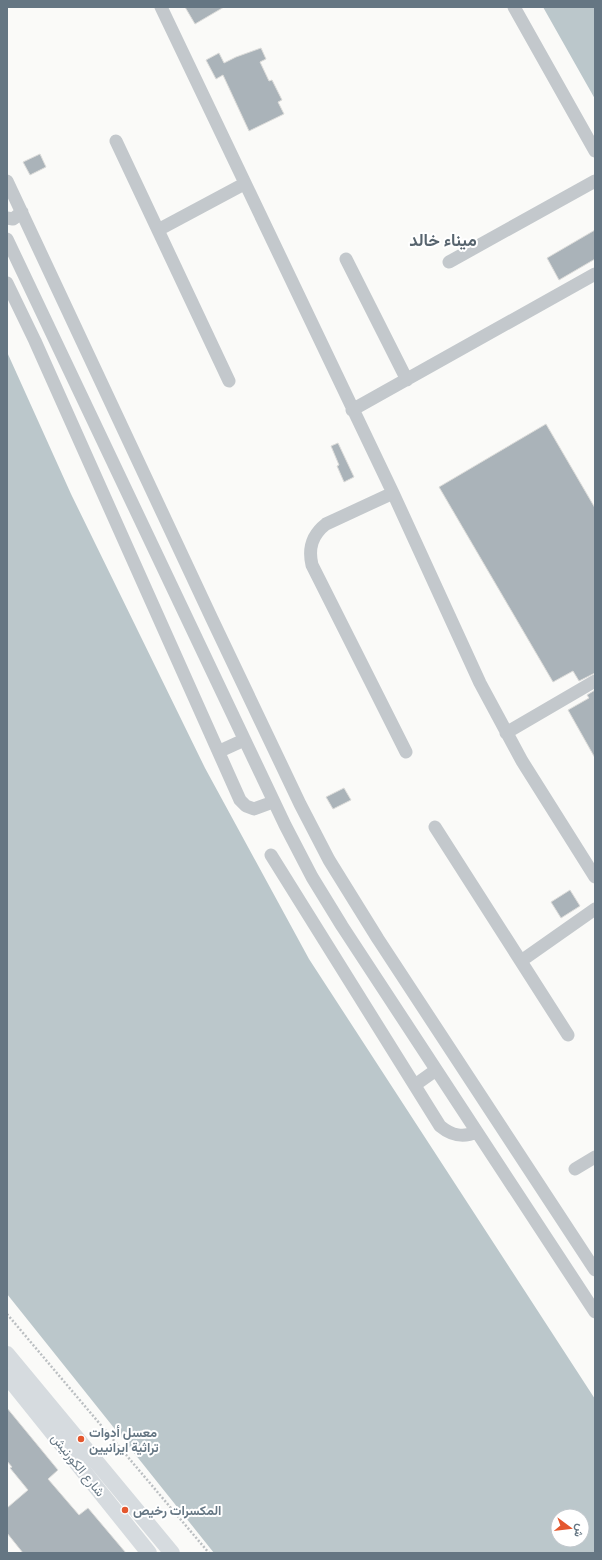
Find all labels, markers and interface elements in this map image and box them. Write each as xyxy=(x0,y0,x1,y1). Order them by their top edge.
district label: ميناء خالد xyxy=(409,230,477,250)
place label: معسل أدوات تراثية ايرانيين xyxy=(89,1425,159,1456)
street label: شارع الكورنيش xyxy=(47,1431,108,1501)
marker: معسل أدوات تراثية ايرانيين xyxy=(76,1434,86,1444)
place label: المكسرات رخيص xyxy=(133,1503,221,1519)
marker: المكسرات رخيص xyxy=(120,1505,130,1515)
north arrow xyxy=(550,1508,590,1548)
text: ش xyxy=(571,1522,587,1539)

